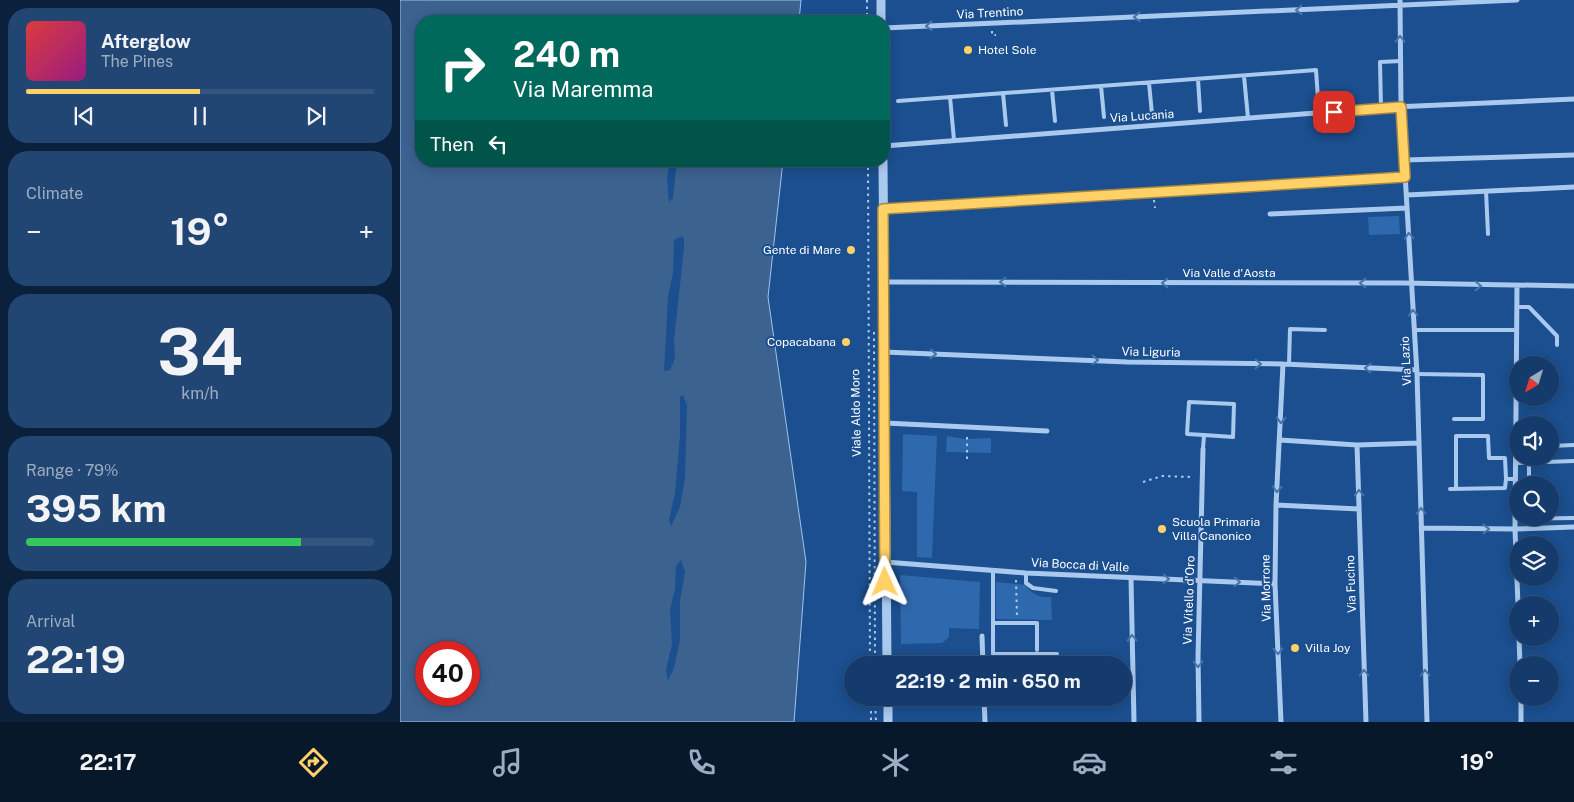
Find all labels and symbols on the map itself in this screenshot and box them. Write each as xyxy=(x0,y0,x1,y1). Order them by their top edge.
street label: Via Trentino xyxy=(956,4,1024,22)
one-way arrow xyxy=(1295,4,1303,15)
one-way arrow xyxy=(1132,11,1140,22)
one-way arrow xyxy=(925,21,933,32)
one-way arrow xyxy=(1395,34,1406,42)
place label: Hotel Sole xyxy=(978,43,1037,57)
marker: Hotel Sole xyxy=(962,44,974,56)
pin xyxy=(1313,91,1355,133)
street label: Via Lucania xyxy=(1110,107,1174,125)
one-way arrow xyxy=(1403,232,1414,240)
place label: Gente di Mare xyxy=(763,243,841,257)
marker: Gente di Mare xyxy=(845,244,857,256)
street label: Via Valle d'Aosta xyxy=(1182,266,1276,280)
one-way arrow xyxy=(999,277,1006,287)
one-way arrow xyxy=(1161,278,1169,288)
one-way arrow xyxy=(1359,278,1366,288)
one-way arrow xyxy=(1474,280,1482,291)
one-way arrow xyxy=(1408,309,1419,317)
place label: Copacabana xyxy=(767,335,836,349)
marker: Copacabana xyxy=(840,336,852,348)
street label: Via Lazio xyxy=(1398,336,1414,386)
street label: Via Liguria xyxy=(1121,344,1181,360)
one-way arrow xyxy=(929,348,937,359)
one-way arrow xyxy=(1092,355,1100,366)
north arrow xyxy=(1509,356,1559,406)
one-way arrow xyxy=(1254,358,1262,369)
one-way arrow xyxy=(1364,362,1372,373)
street label: Viale Aldo Moro xyxy=(848,369,864,457)
one-way arrow xyxy=(1275,416,1286,424)
one-way arrow xyxy=(1271,485,1282,493)
one-way arrow xyxy=(1353,489,1364,497)
one-way arrow xyxy=(1416,507,1426,514)
place label: Scuola Primaria Villa Canonico xyxy=(1172,515,1260,543)
marker: Scuola Primaria Villa Canonico xyxy=(1156,523,1168,535)
one-way arrow xyxy=(1482,524,1490,534)
street label: Via Morrone xyxy=(1258,554,1274,622)
position arrow xyxy=(858,555,910,607)
street label: Via Bocca di Valle xyxy=(1030,555,1130,575)
street label: Via Vitello d'Oro xyxy=(1180,555,1198,645)
street label: Via Fucino xyxy=(1343,555,1359,613)
one-way arrow xyxy=(1162,574,1170,584)
one-way arrow xyxy=(1234,577,1242,588)
one-way arrow xyxy=(1127,634,1137,642)
speed limit sign: 40 xyxy=(415,641,480,706)
place label: Villa Joy xyxy=(1305,641,1351,655)
marker: Villa Joy xyxy=(1289,642,1301,654)
one-way arrow xyxy=(1273,648,1284,656)
one-way arrow xyxy=(1193,660,1203,668)
one-way arrow xyxy=(1359,669,1369,677)
one-way arrow xyxy=(1420,669,1431,677)

